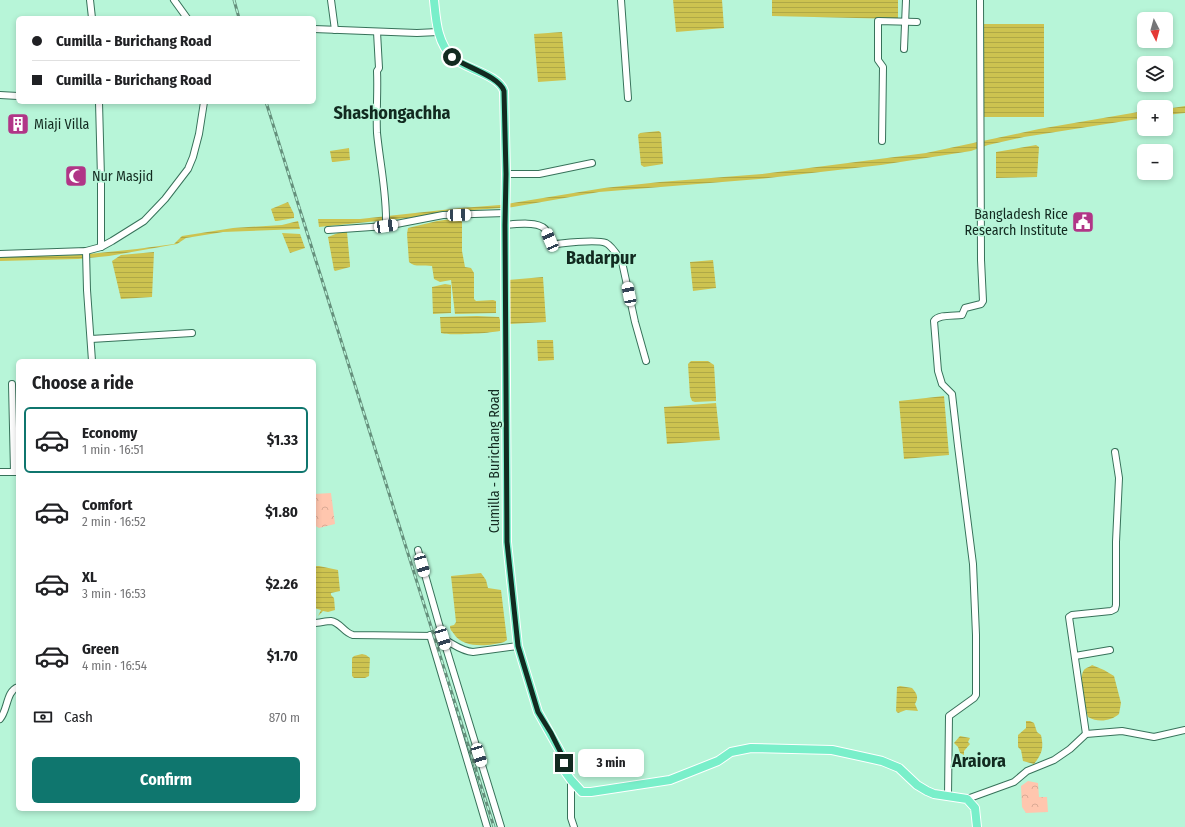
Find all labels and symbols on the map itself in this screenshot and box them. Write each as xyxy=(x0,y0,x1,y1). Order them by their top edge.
north arrow xyxy=(1137,12,1173,48)
route start xyxy=(443,48,461,66)
district label: Shashongachha xyxy=(333,102,451,124)
building icon: Miaji Villa xyxy=(5,111,31,137)
place label: Miaji Villa xyxy=(34,116,90,133)
mosque icon: Nur Masjid xyxy=(63,163,89,189)
place label: Nur Masjid xyxy=(92,168,153,185)
place label: Bangladesh Rice Research Institute xyxy=(965,206,1068,239)
car xyxy=(447,209,471,221)
public building icon: Bangladesh Rice Research Institute xyxy=(1070,209,1096,235)
car xyxy=(373,218,399,234)
car xyxy=(540,227,560,253)
district label: Badarpur xyxy=(566,247,636,269)
car xyxy=(621,281,637,307)
street label: Cumilla - Burichang Road xyxy=(486,389,503,533)
car xyxy=(413,552,431,578)
car xyxy=(434,625,452,651)
car xyxy=(470,742,488,768)
callout: 3 min xyxy=(578,749,644,777)
district label: Araiora xyxy=(951,750,1006,772)
route end xyxy=(555,754,573,772)

